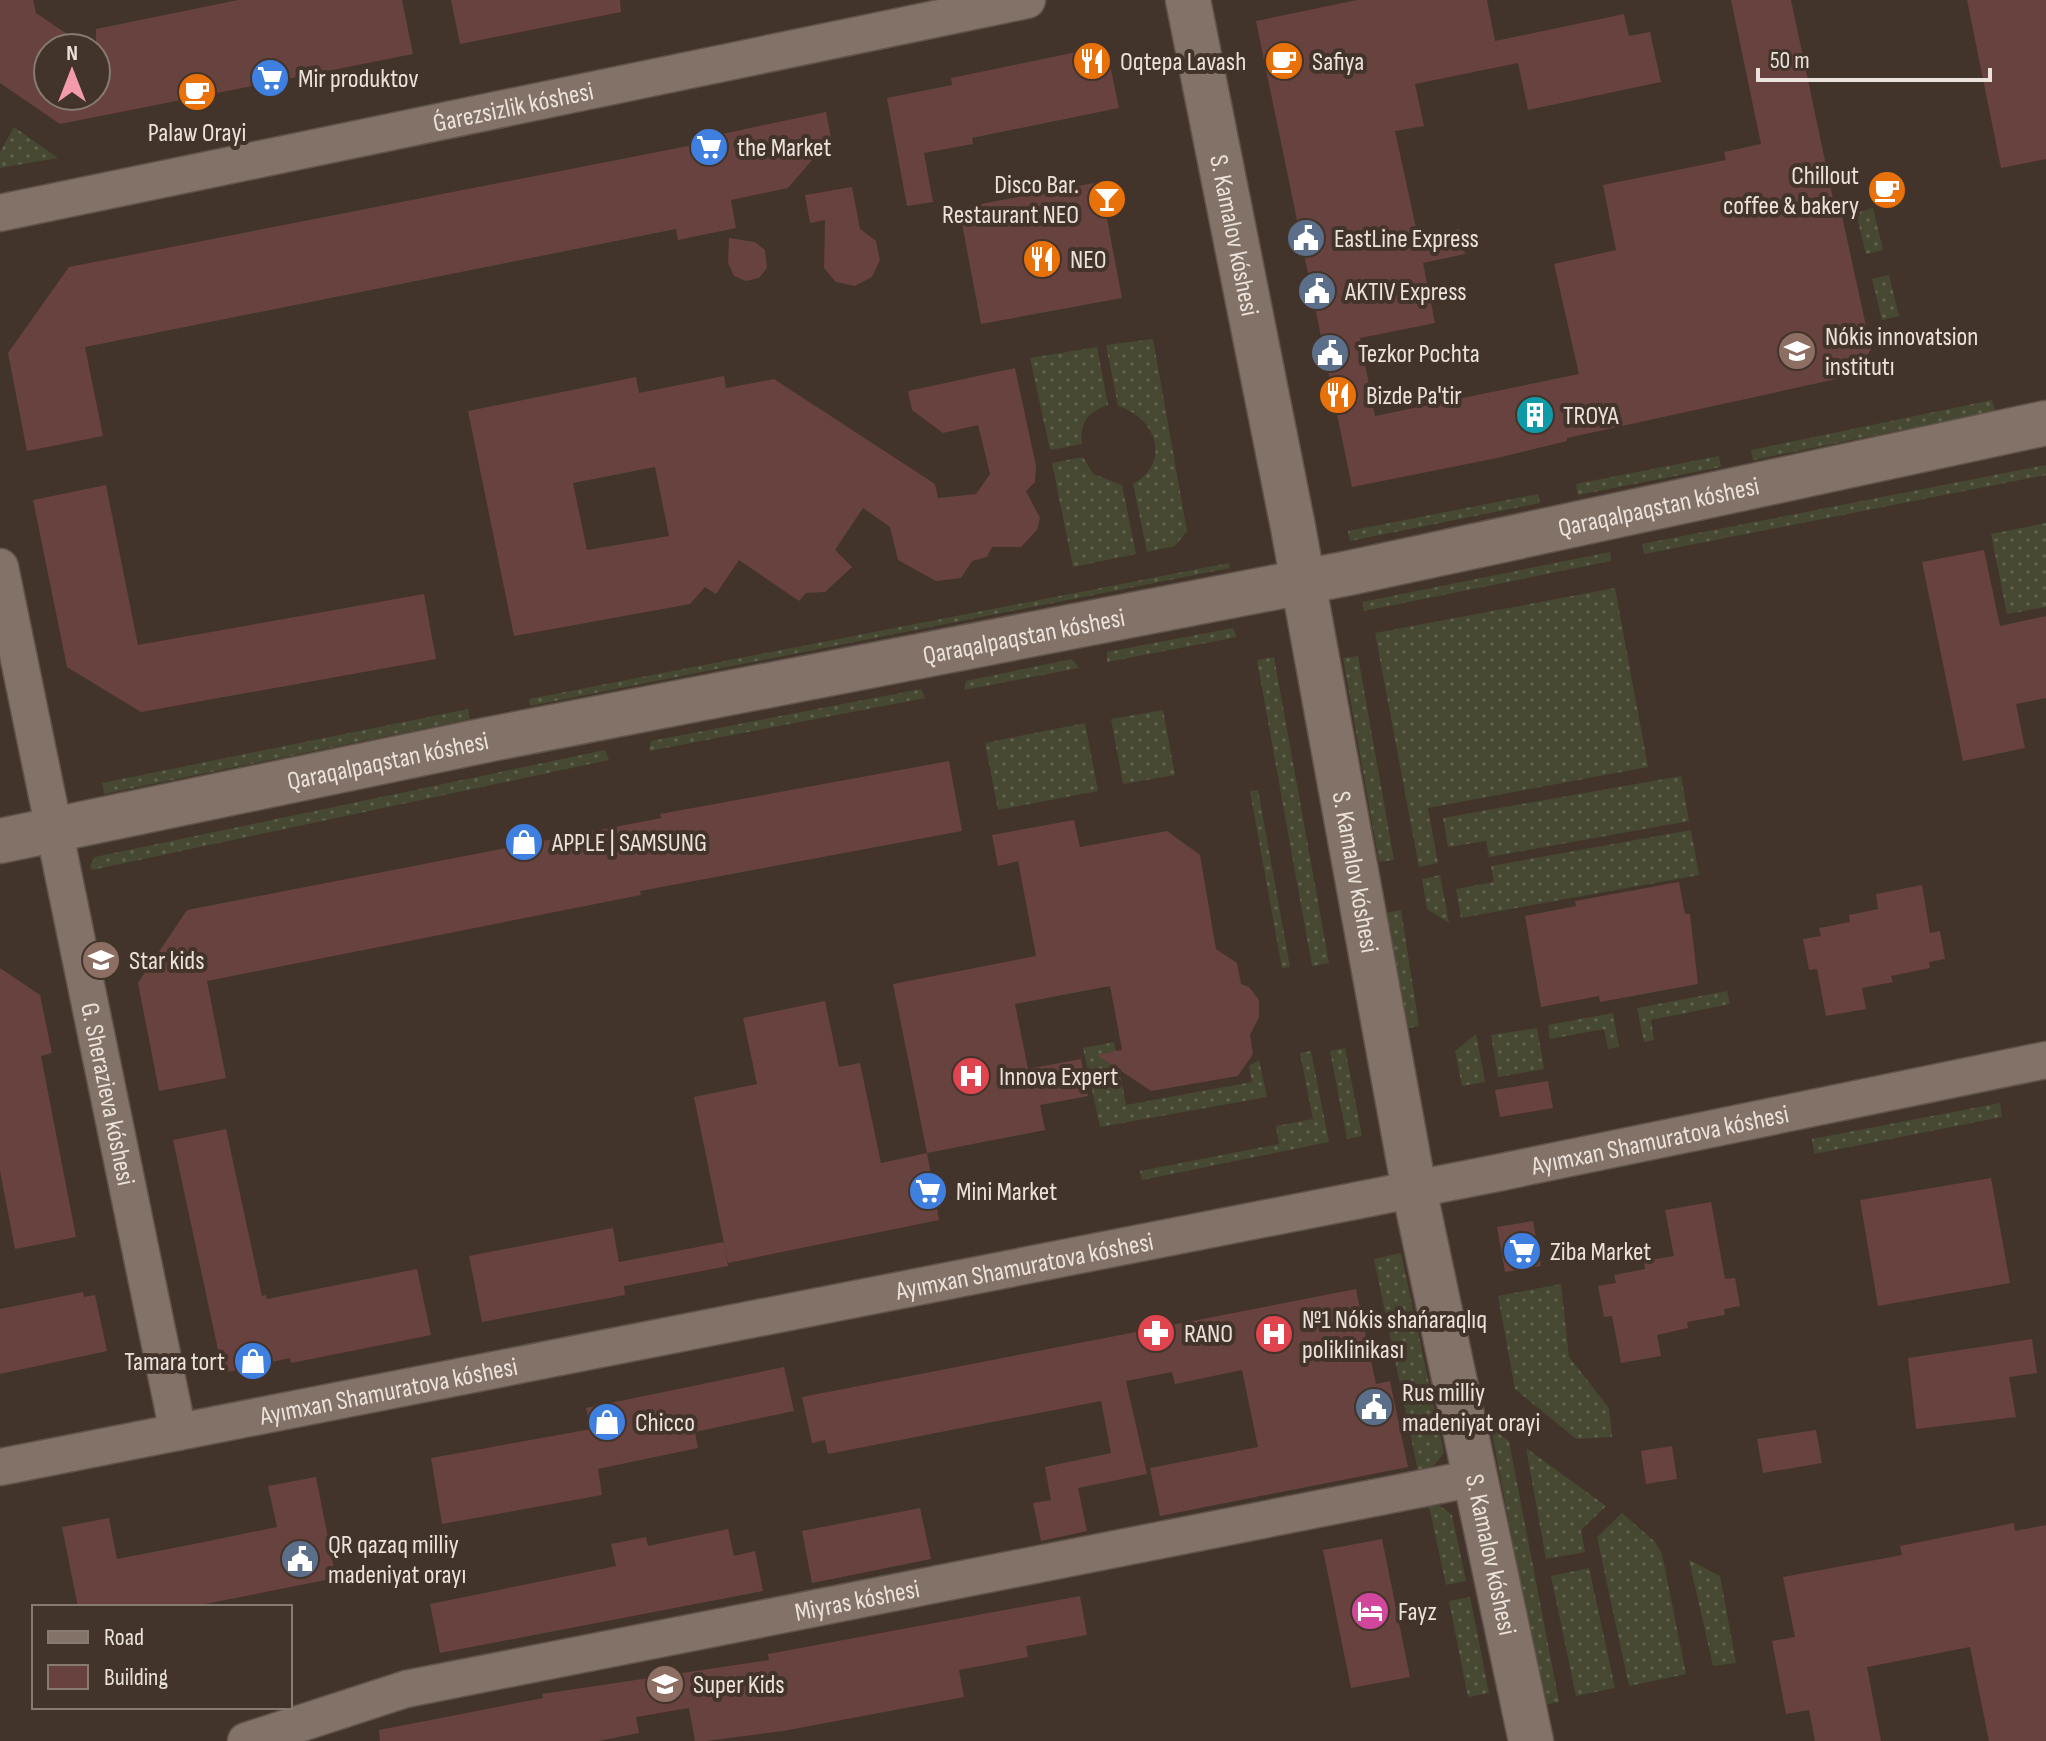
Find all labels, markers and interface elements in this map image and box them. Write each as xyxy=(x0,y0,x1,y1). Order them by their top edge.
north arrow xyxy=(32,32,112,112)
scale bar xyxy=(1758,32,1990,82)
text: N xyxy=(66,40,78,67)
restaurant icon: Oqtepa Lavash xyxy=(1071,40,1113,82)
cafe icon: Safiya xyxy=(1263,40,1305,82)
text: 50 m xyxy=(1770,46,1810,75)
place label: Oqtepa Lavash xyxy=(1120,47,1246,78)
place label: Safiya xyxy=(1312,47,1364,78)
supermarket icon: Mir produktov xyxy=(249,57,291,99)
place label: Mir produktov xyxy=(298,64,419,95)
cafe icon: Palaw Orayi xyxy=(176,71,218,113)
street label: Ǵarezsizlik kóshesi xyxy=(430,76,596,140)
place label: Palaw Orayi xyxy=(148,118,246,149)
supermarket icon: the Market xyxy=(688,126,730,168)
place label: the Market xyxy=(737,133,831,164)
street label: S. Kamalov kóshesi xyxy=(1202,152,1265,319)
place label: Chillout coffee & bakery xyxy=(1723,161,1859,222)
cafe icon: Chillout coffee & bakery xyxy=(1866,169,1908,211)
place label: Disco Bar. Restaurant NEO xyxy=(942,170,1079,231)
bar icon: Disco Bar. Restaurant NEO xyxy=(1086,178,1128,220)
public building icon: EastLine Express xyxy=(1285,217,1327,259)
place label: EastLine Express xyxy=(1334,224,1479,255)
restaurant icon: NEO xyxy=(1021,238,1063,280)
place label: NEO xyxy=(1070,245,1106,276)
public building icon: AKTIV Express xyxy=(1296,270,1338,312)
place label: AKTIV Express xyxy=(1344,277,1467,308)
place label: Nókis innovatsion institutı xyxy=(1825,322,1978,383)
school or university icon: Nókis innovatsion institutı xyxy=(1776,330,1818,372)
public building icon: Tezkor Pochta xyxy=(1309,332,1351,374)
place label: Tezkor Pochta xyxy=(1358,339,1480,370)
restaurant icon: Bizde Pa'tir xyxy=(1317,374,1359,416)
place label: Bizde Pa'tir xyxy=(1366,381,1462,412)
building icon: TROYA xyxy=(1514,394,1556,436)
place label: TROYA xyxy=(1563,401,1619,432)
street label: Qaraqalpaqstan kóshesi xyxy=(1555,471,1762,545)
street label: Qaraqalpaqstan kóshesi xyxy=(920,603,1127,672)
street label: Qaraqalpaqstan kóshesi xyxy=(285,726,491,798)
street label: S. Kamalov kóshesi xyxy=(1325,789,1385,955)
shop icon: APPLE | SAMSUNG xyxy=(503,821,545,863)
place label: APPLE | SAMSUNG xyxy=(551,828,707,859)
school or university icon: Star kids xyxy=(80,939,122,981)
place label: Star kids xyxy=(129,946,204,977)
street label: G. Sherazieva kóshesi xyxy=(73,1000,141,1188)
hospital icon: Innova Expert xyxy=(950,1055,992,1097)
place label: Innova Expert xyxy=(999,1062,1118,1093)
street label: Ayımxan Shamuratova kóshesi xyxy=(1528,1099,1792,1183)
supermarket icon: Mini Market xyxy=(907,1170,949,1212)
place label: Mini Market xyxy=(956,1177,1057,1208)
street label: Ayımxan Shamuratova kóshesi xyxy=(892,1227,1156,1308)
supermarket icon: Ziba Market xyxy=(1501,1230,1543,1272)
place label: Ziba Market xyxy=(1550,1237,1651,1268)
place label: №1 Nókis shańaraqlıq poliklinikası xyxy=(1302,1305,1487,1366)
pharmacy icon: RANO xyxy=(1135,1312,1177,1354)
hospital icon: №1 Nókis shańaraqlıq poliklinikası xyxy=(1253,1313,1295,1355)
place label: RANO xyxy=(1184,1319,1233,1350)
shop icon: Tamara tort xyxy=(232,1340,274,1382)
place label: Tamara tort xyxy=(124,1347,225,1378)
street label: Ayımxan Shamuratova kóshesi xyxy=(256,1352,520,1433)
place label: Rus milliy madeniyat orayi xyxy=(1402,1378,1540,1439)
public building icon: Rus milliy madeniyat orayi xyxy=(1353,1386,1395,1428)
shop icon: Chicco xyxy=(586,1401,628,1443)
place label: Chicco xyxy=(635,1408,695,1439)
street label: S. Kamalov kóshesi xyxy=(1458,1472,1522,1638)
place label: QR qazaq milliy madeniyat orayı xyxy=(328,1530,466,1591)
public building icon: QR qazaq milliy madeniyat orayı xyxy=(279,1538,321,1580)
street label: Miyras kóshesi xyxy=(792,1574,922,1629)
hotel icon: Fayz xyxy=(1349,1590,1391,1632)
place label: Fayz xyxy=(1398,1597,1437,1628)
legend xyxy=(32,1605,292,1709)
text: Road xyxy=(104,1623,144,1652)
text: Building xyxy=(104,1663,168,1692)
school or university icon: Super Kids xyxy=(644,1663,686,1705)
place label: Super Kids xyxy=(693,1670,785,1701)

